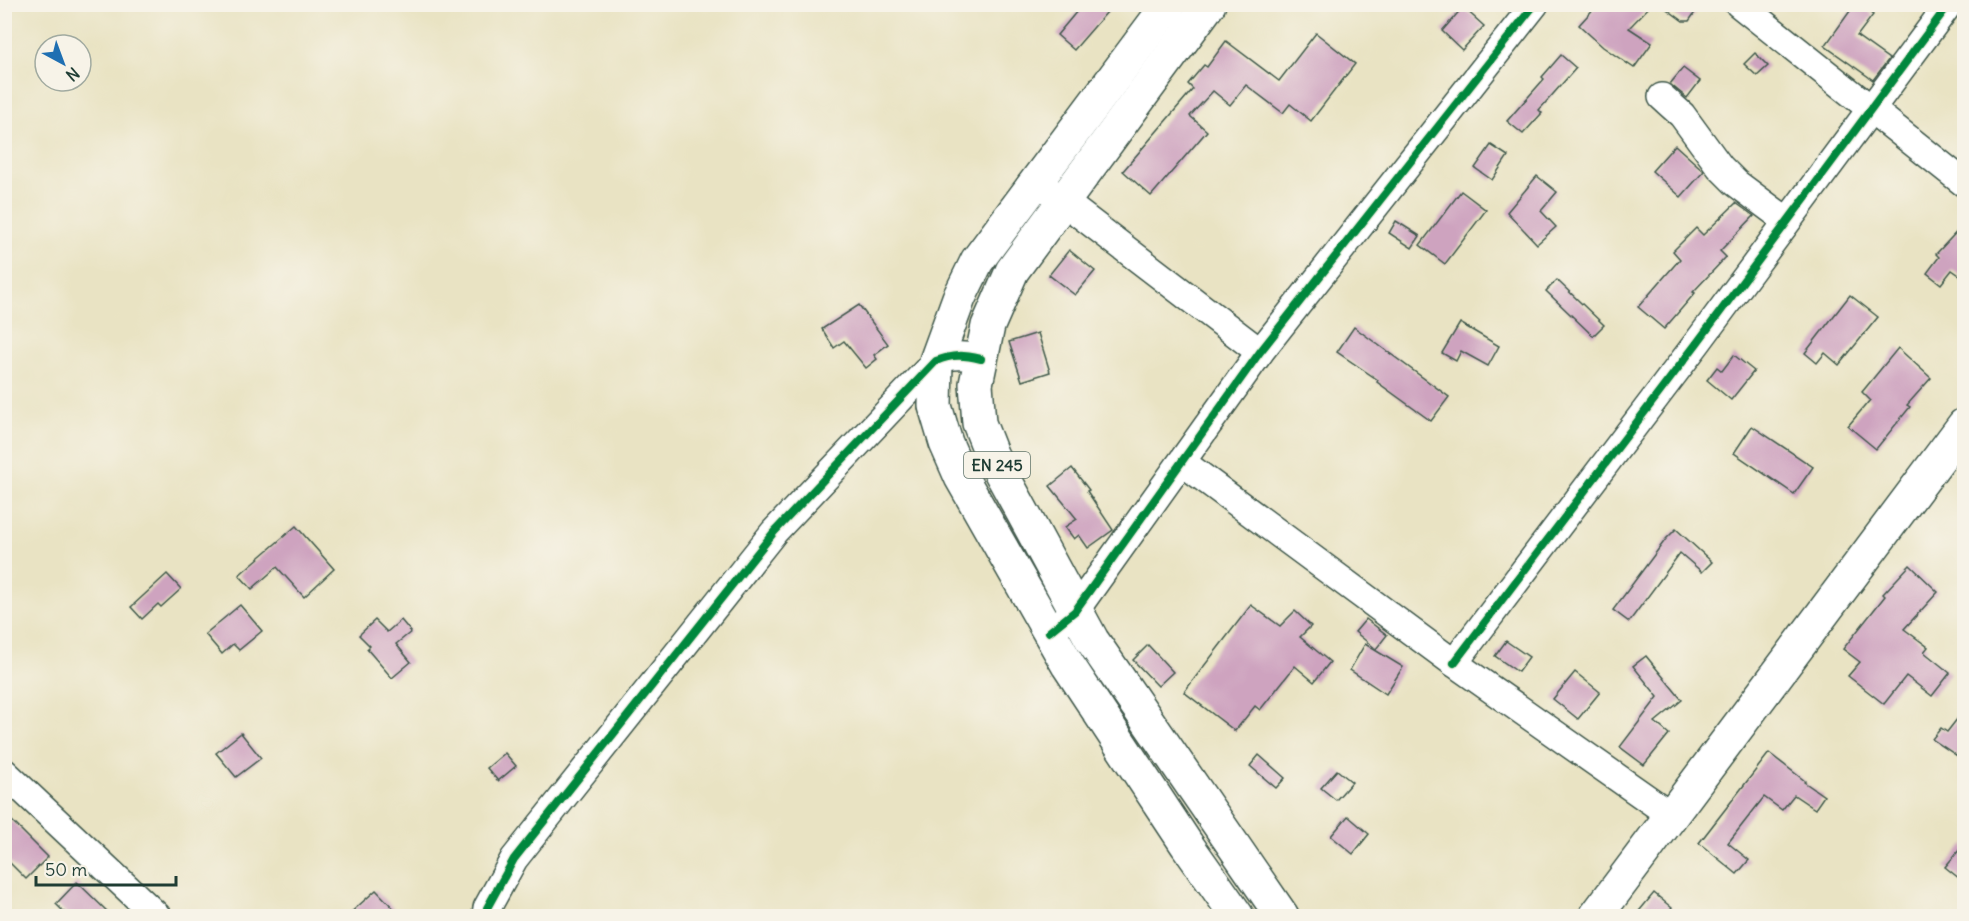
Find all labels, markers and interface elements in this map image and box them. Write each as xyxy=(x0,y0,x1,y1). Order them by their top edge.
north arrow xyxy=(33,33,93,93)
text: N xyxy=(62,63,84,85)
road number: EN 245 xyxy=(964,452,1030,478)
scale bar xyxy=(36,849,176,887)
text: 50 m xyxy=(45,858,87,881)

